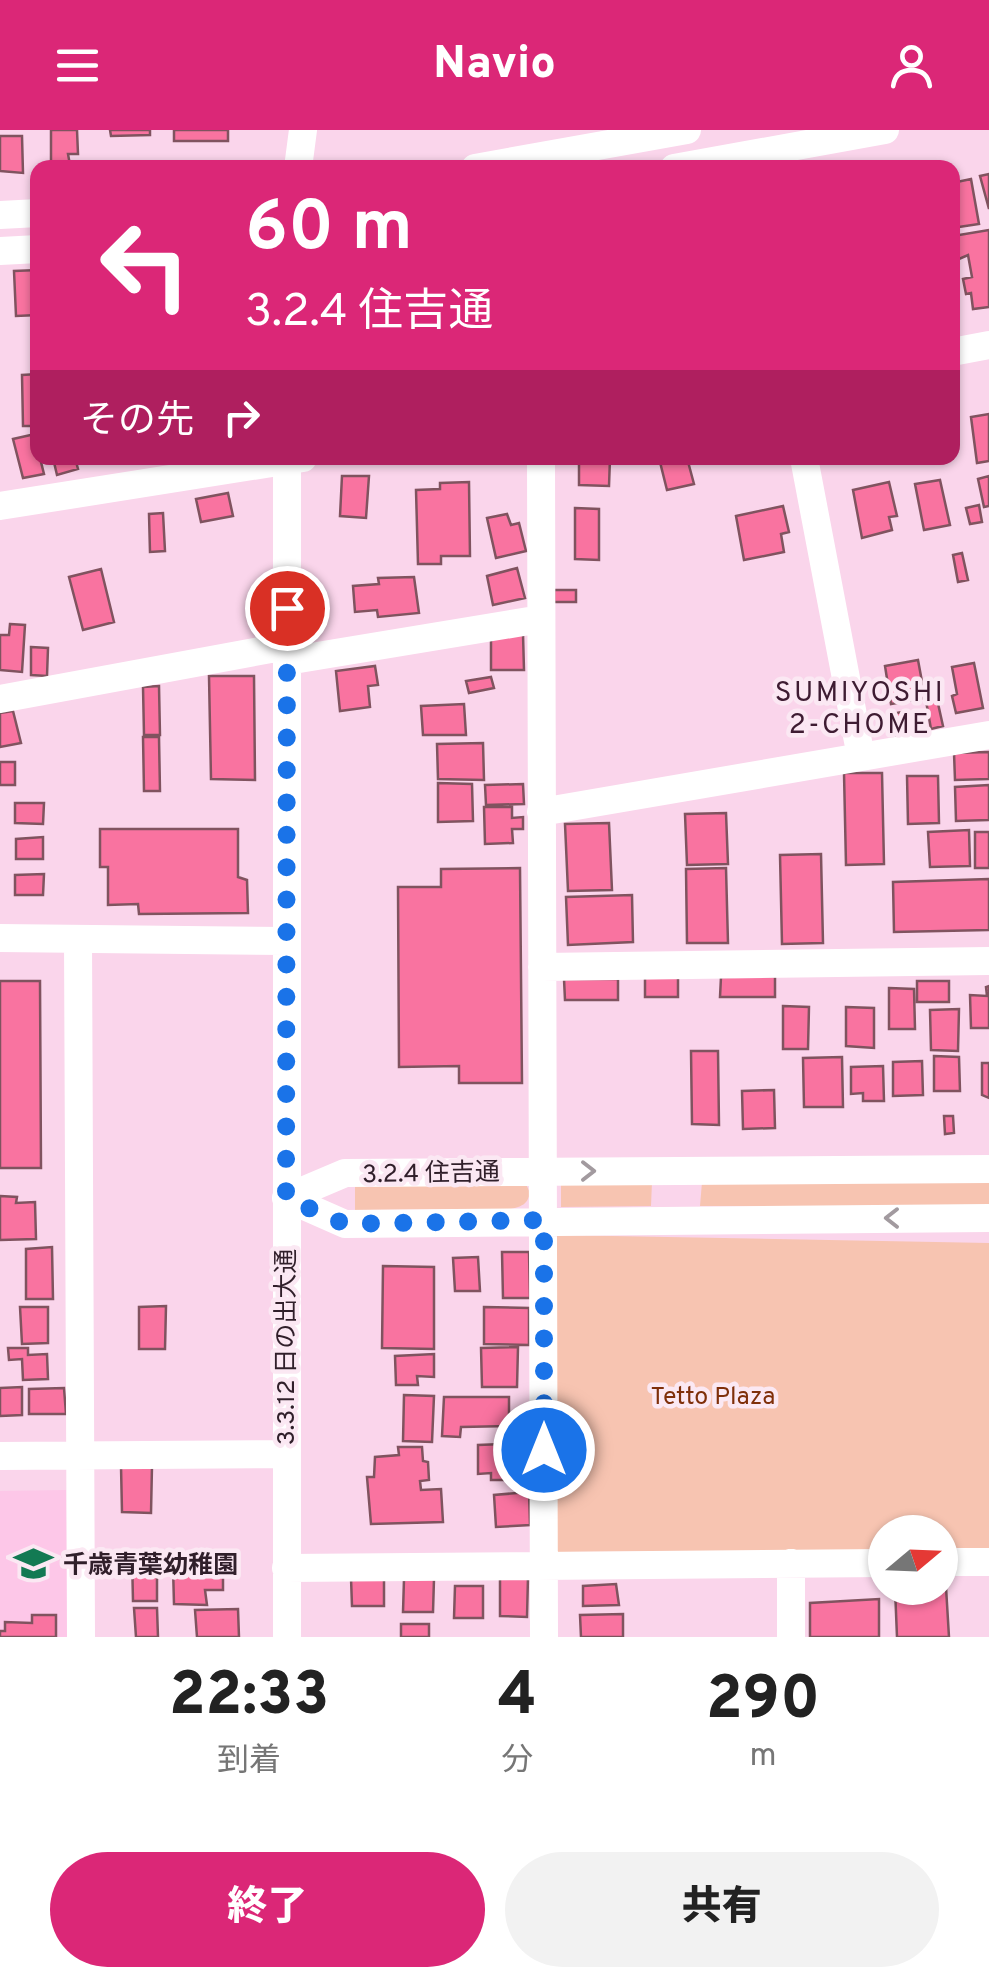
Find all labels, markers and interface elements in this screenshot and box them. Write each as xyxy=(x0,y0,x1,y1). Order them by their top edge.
text: Navio xyxy=(433,37,556,94)
icon: menu xyxy=(50,38,105,93)
icon: person xyxy=(884,38,939,93)
text: 60 m xyxy=(245,186,413,275)
icon: left xyxy=(80,200,210,330)
text: 3.2.4 住吉通 xyxy=(245,285,493,342)
icon: right xyxy=(214,390,269,445)
text: その先 xyxy=(80,398,194,447)
pin xyxy=(245,566,330,651)
icon: arrive xyxy=(260,581,315,636)
district label: SUMIYOSHI 2-CHOME xyxy=(775,676,945,744)
street label: 3.2.4 住吉通 xyxy=(362,1158,500,1192)
one-way arrow xyxy=(582,1160,597,1182)
one-way arrow xyxy=(883,1208,899,1229)
street label: 3.3.12 日の出大通 xyxy=(272,1249,304,1445)
park label: Tetto Plaza xyxy=(651,1382,775,1414)
position arrow xyxy=(492,1398,596,1502)
north arrow xyxy=(868,1515,958,1605)
map controls xyxy=(868,1515,958,1605)
school or university icon: 千歳青葉幼稚園 xyxy=(12,1543,54,1585)
place label: 千歳青葉幼稚園 xyxy=(63,1551,238,1583)
text: 22:33 xyxy=(169,1660,329,1736)
text: 4 xyxy=(498,1660,537,1736)
text: 290 xyxy=(706,1664,820,1740)
text: m xyxy=(749,1737,777,1777)
text: 到着 xyxy=(217,1742,281,1782)
text: 分 xyxy=(502,1742,534,1782)
button: 終了 xyxy=(50,1852,485,1967)
button: 共有 xyxy=(505,1852,939,1967)

